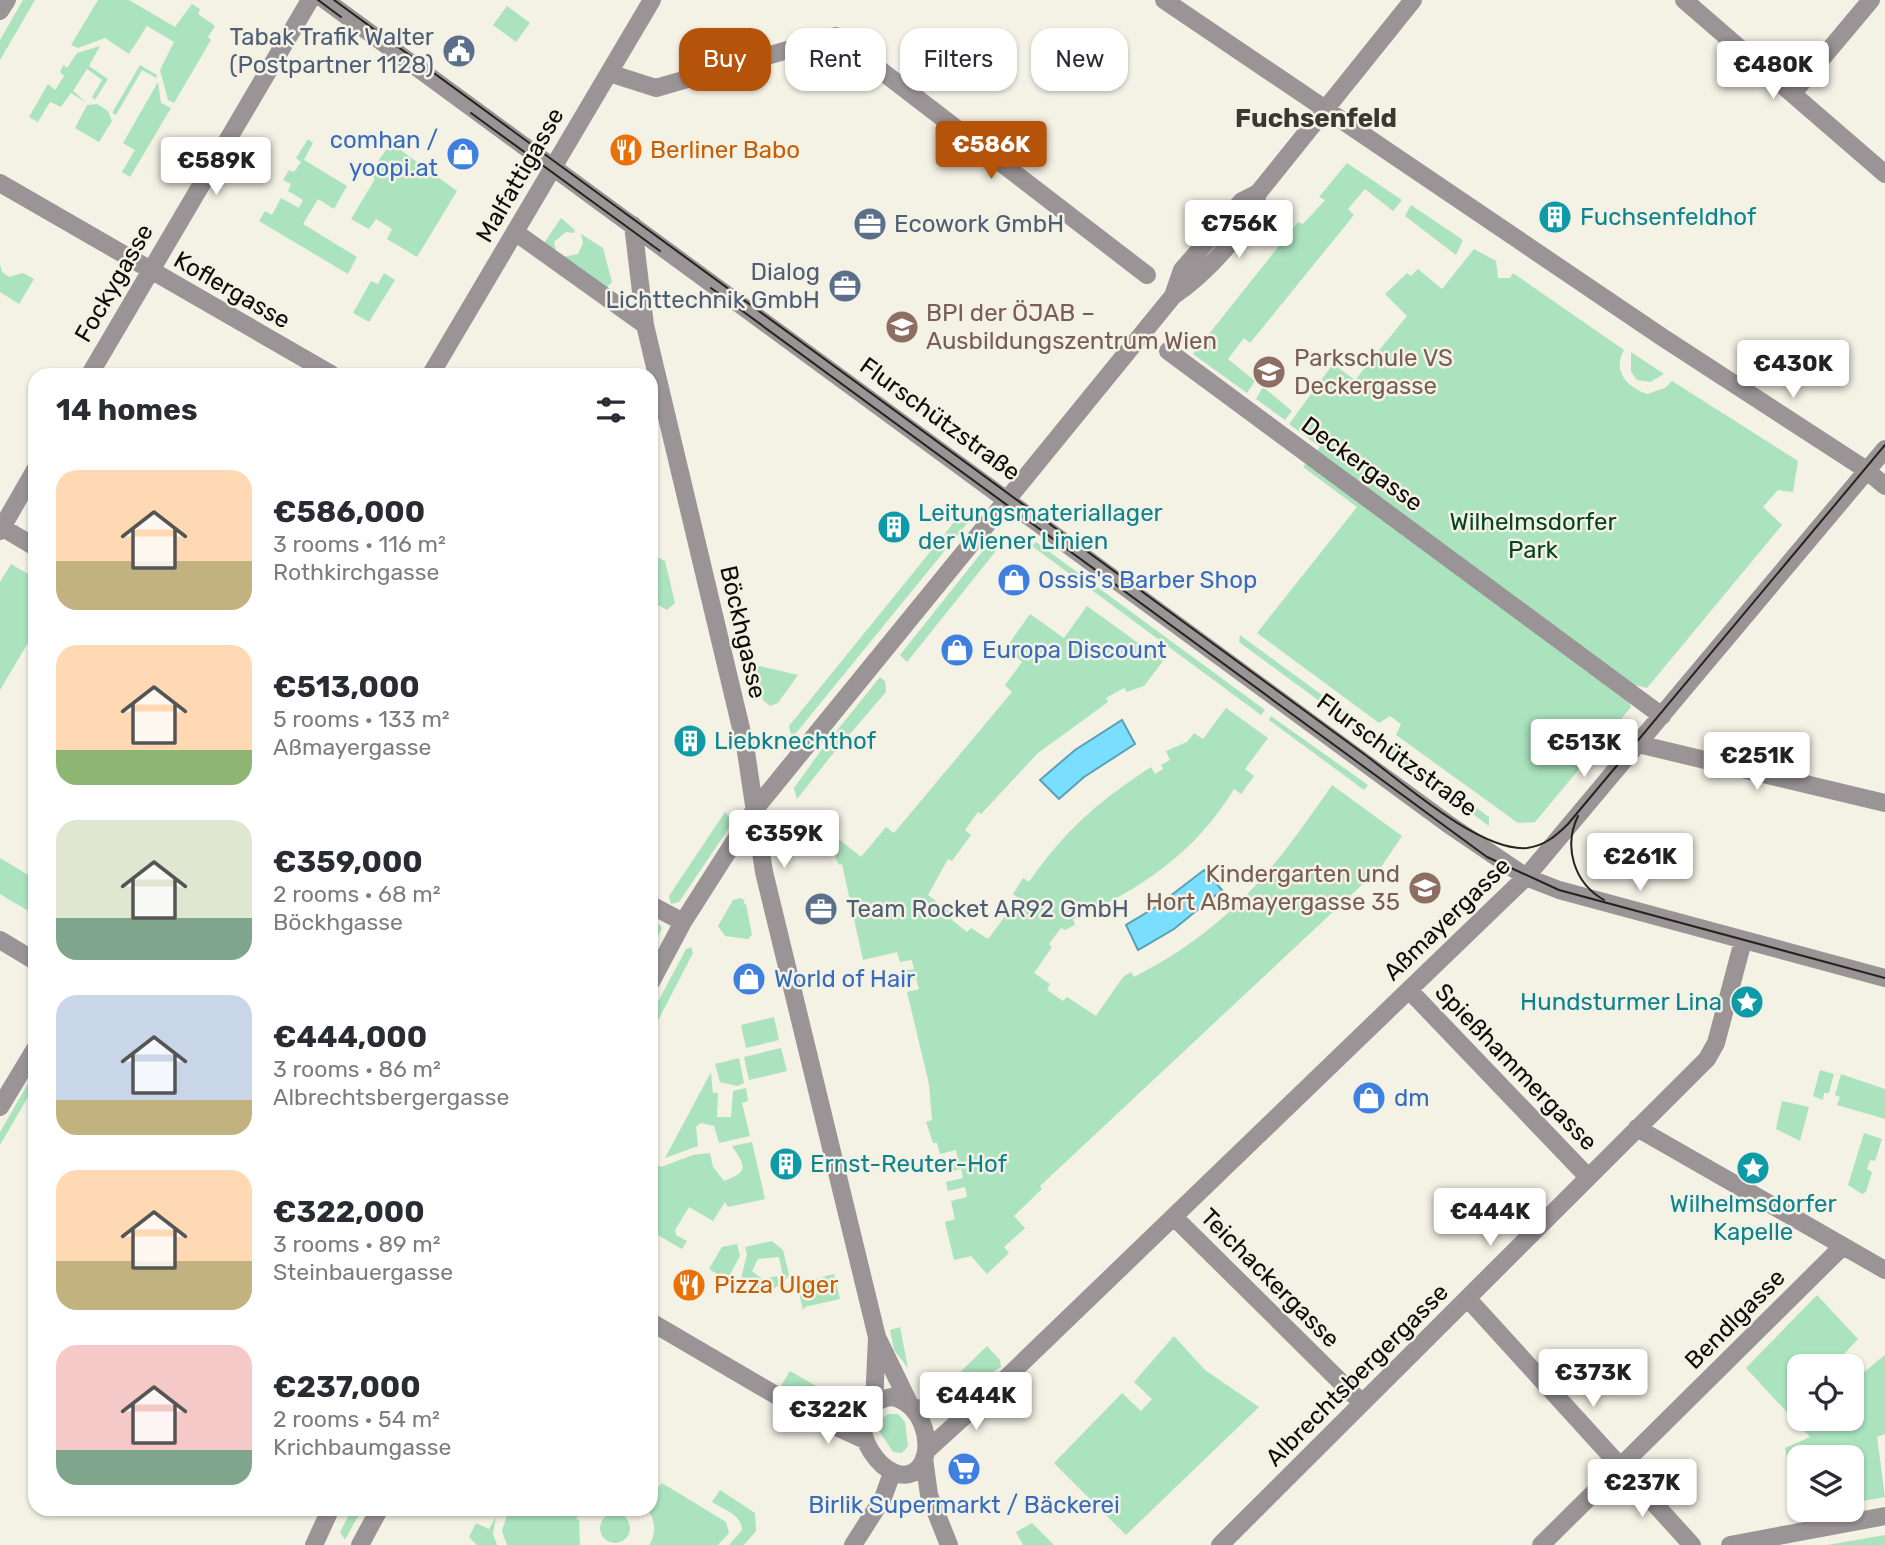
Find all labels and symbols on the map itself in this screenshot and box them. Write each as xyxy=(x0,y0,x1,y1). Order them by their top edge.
place label: Tabak Trafik Walter (Postpartner 1128) xyxy=(229,23,434,79)
public building icon: Tabak Trafik Walter (Postpartner 1128) xyxy=(440,32,478,70)
pin: €480K xyxy=(1724,42,1822,101)
street label: Malfattigasse xyxy=(470,103,570,247)
district label: Fuchsenfeld xyxy=(1235,103,1397,134)
pin: €586K xyxy=(942,122,1040,181)
place label: comhan / yoopi.at xyxy=(330,126,438,182)
restaurant icon: Berliner Babo xyxy=(607,131,645,169)
shop icon: comhan / yoopi.at xyxy=(444,135,482,173)
place label: Berliner Babo xyxy=(650,136,800,164)
pin: €589K xyxy=(167,138,265,197)
building icon: Fuchsenfeldhof xyxy=(1536,198,1574,236)
pin: €756K xyxy=(1190,201,1288,260)
place label: Fuchsenfeldhof xyxy=(1580,203,1757,231)
office icon: Ecowork GmbH xyxy=(851,205,889,243)
place label: Ecowork GmbH xyxy=(894,210,1064,238)
street label: Fockygasse xyxy=(69,219,159,347)
street label: Koflergasse xyxy=(169,245,295,335)
place label: Dialog Lichttechnik GmbH xyxy=(605,258,820,314)
office icon: Dialog Lichttechnik GmbH xyxy=(826,267,864,305)
place label: BPI der ÖJAB – Ausbildungszentrum Wien xyxy=(926,299,1217,355)
school or university icon: BPI der ÖJAB – Ausbildungszentrum Wien xyxy=(883,308,921,346)
pin: €430K xyxy=(1744,340,1842,400)
place label: Parkschule VS Deckergasse xyxy=(1294,344,1453,400)
street label: Flurschützstraße xyxy=(855,352,1025,486)
school or university icon: Parkschule VS Deckergasse xyxy=(1250,353,1288,391)
street label: Deckergasse xyxy=(1296,411,1428,517)
place label: Leitungsmateriallager der Wiener Linien xyxy=(918,499,1163,555)
building icon: Leitungsmateriallager der Wiener Linien xyxy=(875,508,913,546)
park label: Wilhelmsdorfer Park xyxy=(1449,508,1617,564)
shop icon: Ossis's Barber Shop xyxy=(995,561,1033,599)
street label: Böckhgasse xyxy=(714,563,772,701)
place label: Ossis's Barber Shop xyxy=(1038,566,1257,594)
shop icon: Europa Discount xyxy=(938,631,976,669)
place label: Europa Discount xyxy=(982,636,1167,664)
street label: Flurschützstraße xyxy=(1312,688,1482,822)
pin: €513K xyxy=(1535,720,1633,779)
building icon: Liebknechthof xyxy=(671,722,709,760)
place label: Liebknechthof xyxy=(714,727,877,755)
pin: €251K xyxy=(1708,732,1806,792)
pin: €359K xyxy=(735,810,833,870)
pin: €261K xyxy=(1591,834,1689,893)
street label: Aßmayergasse xyxy=(1378,852,1516,986)
place label: Kindergarten und Hort Aßmayergasse 35 xyxy=(1146,860,1400,916)
school or university icon: Kindergarten und Hort Aßmayergasse 35 xyxy=(1406,869,1444,907)
office icon: Team Rocket AR92 GmbH xyxy=(802,890,840,928)
place label: Team Rocket AR92 GmbH xyxy=(846,895,1129,923)
shop icon: World of Hair xyxy=(730,960,768,998)
place label: World of Hair xyxy=(774,965,915,993)
street label: Spießhammergasse xyxy=(1429,978,1603,1156)
place icon: Hundsturmer Lina xyxy=(1728,983,1766,1021)
place label: Hundsturmer Lina xyxy=(1520,988,1722,1016)
shop icon: dm xyxy=(1350,1079,1388,1117)
place label: dm xyxy=(1394,1084,1430,1112)
building icon: Ernst-Reuter-Hof xyxy=(767,1145,805,1183)
place icon: Wilhelmsdorfer Kapelle xyxy=(1734,1149,1772,1187)
place label: Ernst-Reuter-Hof xyxy=(810,1150,1008,1178)
pin: €444K xyxy=(1441,1188,1539,1248)
place label: Wilhelmsdorfer Kapelle xyxy=(1669,1190,1837,1246)
street label: Teichackergasse xyxy=(1195,1203,1345,1353)
street label: Bendlgasse xyxy=(1679,1263,1791,1375)
restaurant icon: Pizza Ulger xyxy=(670,1266,708,1304)
place label: Pizza Ulger xyxy=(714,1271,838,1299)
street label: Albrechtsbergergasse xyxy=(1260,1278,1454,1472)
pin: €373K xyxy=(1544,1350,1642,1409)
pin: €444K xyxy=(927,1372,1025,1432)
pin: €322K xyxy=(779,1386,877,1446)
supermarket icon: Birlik Supermarkt / Bäckerei xyxy=(945,1450,983,1488)
pin: €237K xyxy=(1593,1460,1691,1519)
place label: Birlik Supermarkt / Bäckerei xyxy=(808,1491,1120,1519)

